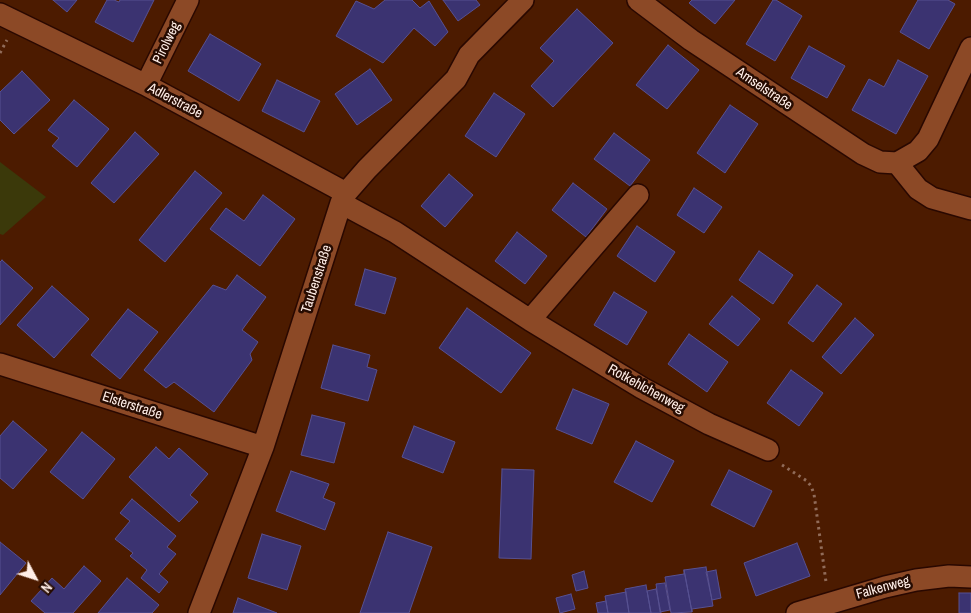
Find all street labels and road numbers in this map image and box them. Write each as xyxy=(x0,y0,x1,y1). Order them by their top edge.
street label: Pirolweg xyxy=(150,19,184,67)
street label: Amselstraße xyxy=(733,64,795,114)
street label: Adlerstraße xyxy=(145,80,205,122)
street label: Taubenstraße xyxy=(298,243,336,315)
street label: Rotkehlchenweg xyxy=(605,361,687,417)
street label: Elsterstraße xyxy=(100,388,164,424)
street label: Falkenweg xyxy=(854,573,912,603)

